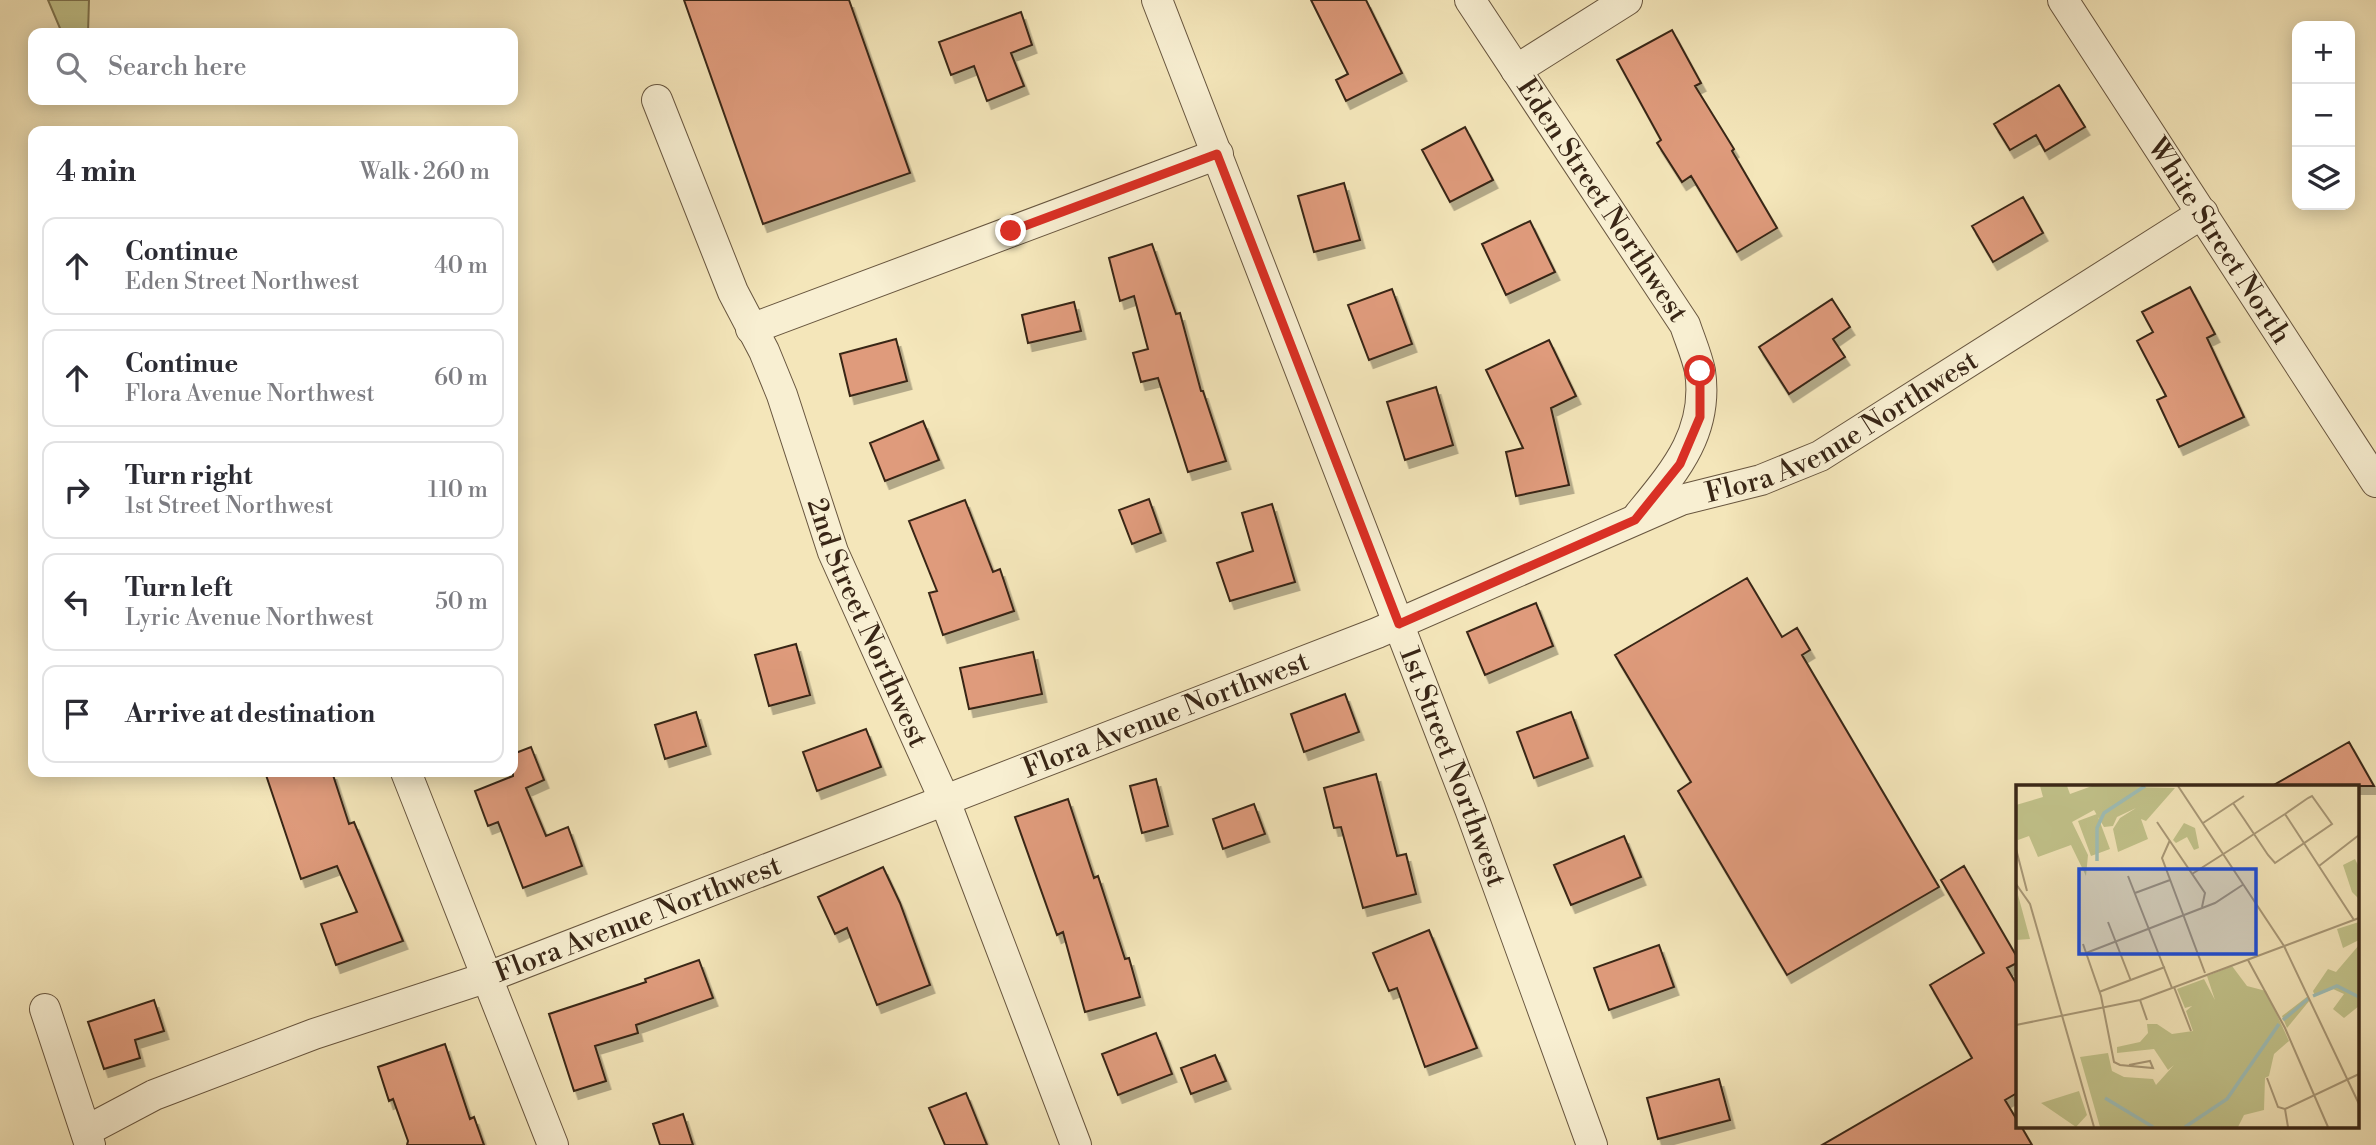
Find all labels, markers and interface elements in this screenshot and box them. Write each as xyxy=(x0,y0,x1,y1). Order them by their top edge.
map controls xyxy=(2292,21,2355,210)
button: + xyxy=(2292,21,2355,84)
search box xyxy=(28,28,518,105)
icon: search xyxy=(52,48,90,86)
text: Search here xyxy=(108,51,247,83)
street label: Eden Street Northwest xyxy=(1509,71,1696,329)
button: − xyxy=(2292,84,2355,147)
street label: White Street North xyxy=(2139,130,2299,351)
button: layers xyxy=(2292,147,2355,210)
text: 4 min xyxy=(56,153,136,191)
text: Walk · 260 m xyxy=(360,158,490,186)
route end xyxy=(995,215,1026,246)
text: Continue xyxy=(125,236,238,268)
icon: ahead xyxy=(58,247,96,285)
text: 40 m xyxy=(434,252,488,280)
text: Eden Street Northwest xyxy=(125,268,359,296)
street label: Flora Avenue Northwest xyxy=(1702,343,1984,511)
text: Continue xyxy=(125,348,238,380)
route start xyxy=(1684,355,1715,386)
icon: ahead xyxy=(58,359,96,397)
text: 60 m xyxy=(434,364,488,392)
text: Flora Avenue Northwest xyxy=(125,380,375,408)
text: Turn right xyxy=(125,460,253,492)
icon: right xyxy=(58,471,96,509)
text: 110 m xyxy=(428,476,488,504)
text: 1st Street Northwest xyxy=(125,492,333,520)
street label: 2nd Street Northwest xyxy=(799,494,936,753)
text: Turn left xyxy=(125,572,233,604)
icon: left xyxy=(58,583,96,621)
text: 50 m xyxy=(435,588,488,616)
text: Lyric Avenue Northwest xyxy=(125,604,374,632)
street label: 1st Street Northwest xyxy=(1391,642,1514,892)
street label: Flora Avenue Northwest xyxy=(1018,644,1314,786)
icon: arrive xyxy=(58,695,96,733)
text: Arrive at destination xyxy=(125,698,375,730)
inset map xyxy=(2016,785,2358,1128)
street label: Flora Avenue Northwest xyxy=(490,848,786,990)

